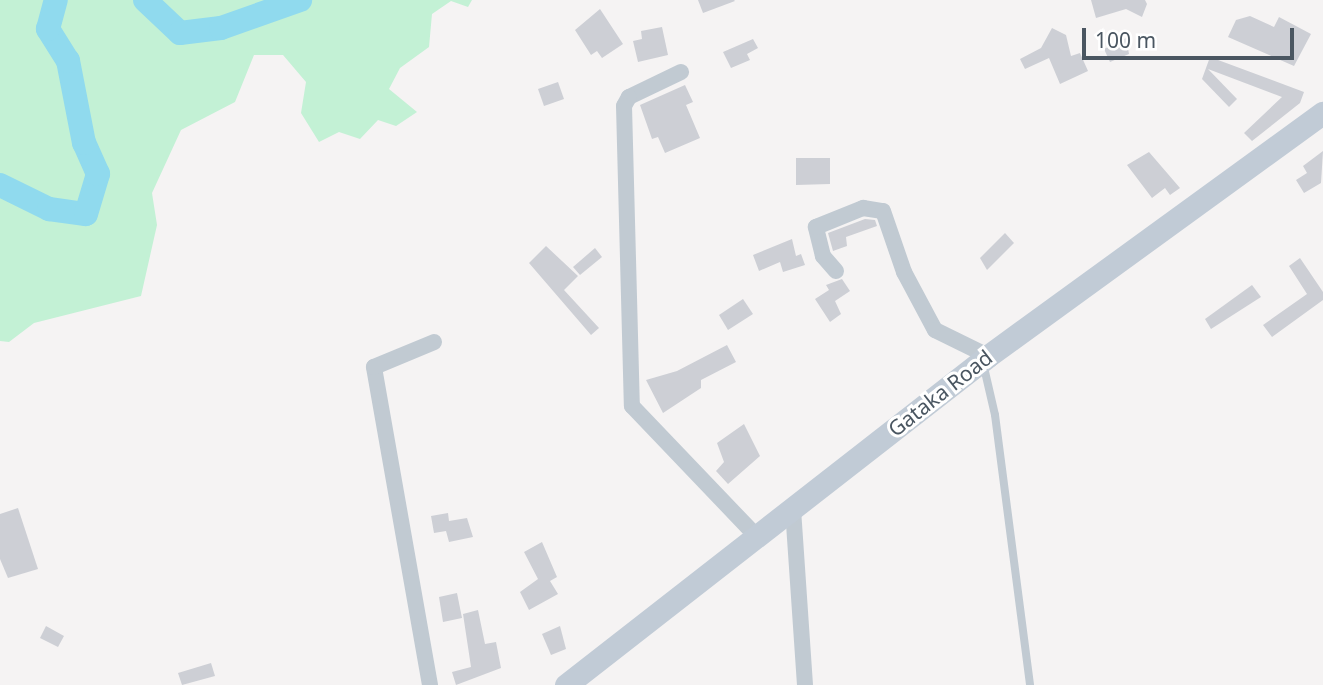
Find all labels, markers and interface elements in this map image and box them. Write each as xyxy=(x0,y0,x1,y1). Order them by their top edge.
scale bar xyxy=(1085,14,1297,58)
text: 100 m xyxy=(1095,26,1156,54)
street label: Gataka Road xyxy=(883,344,997,442)

